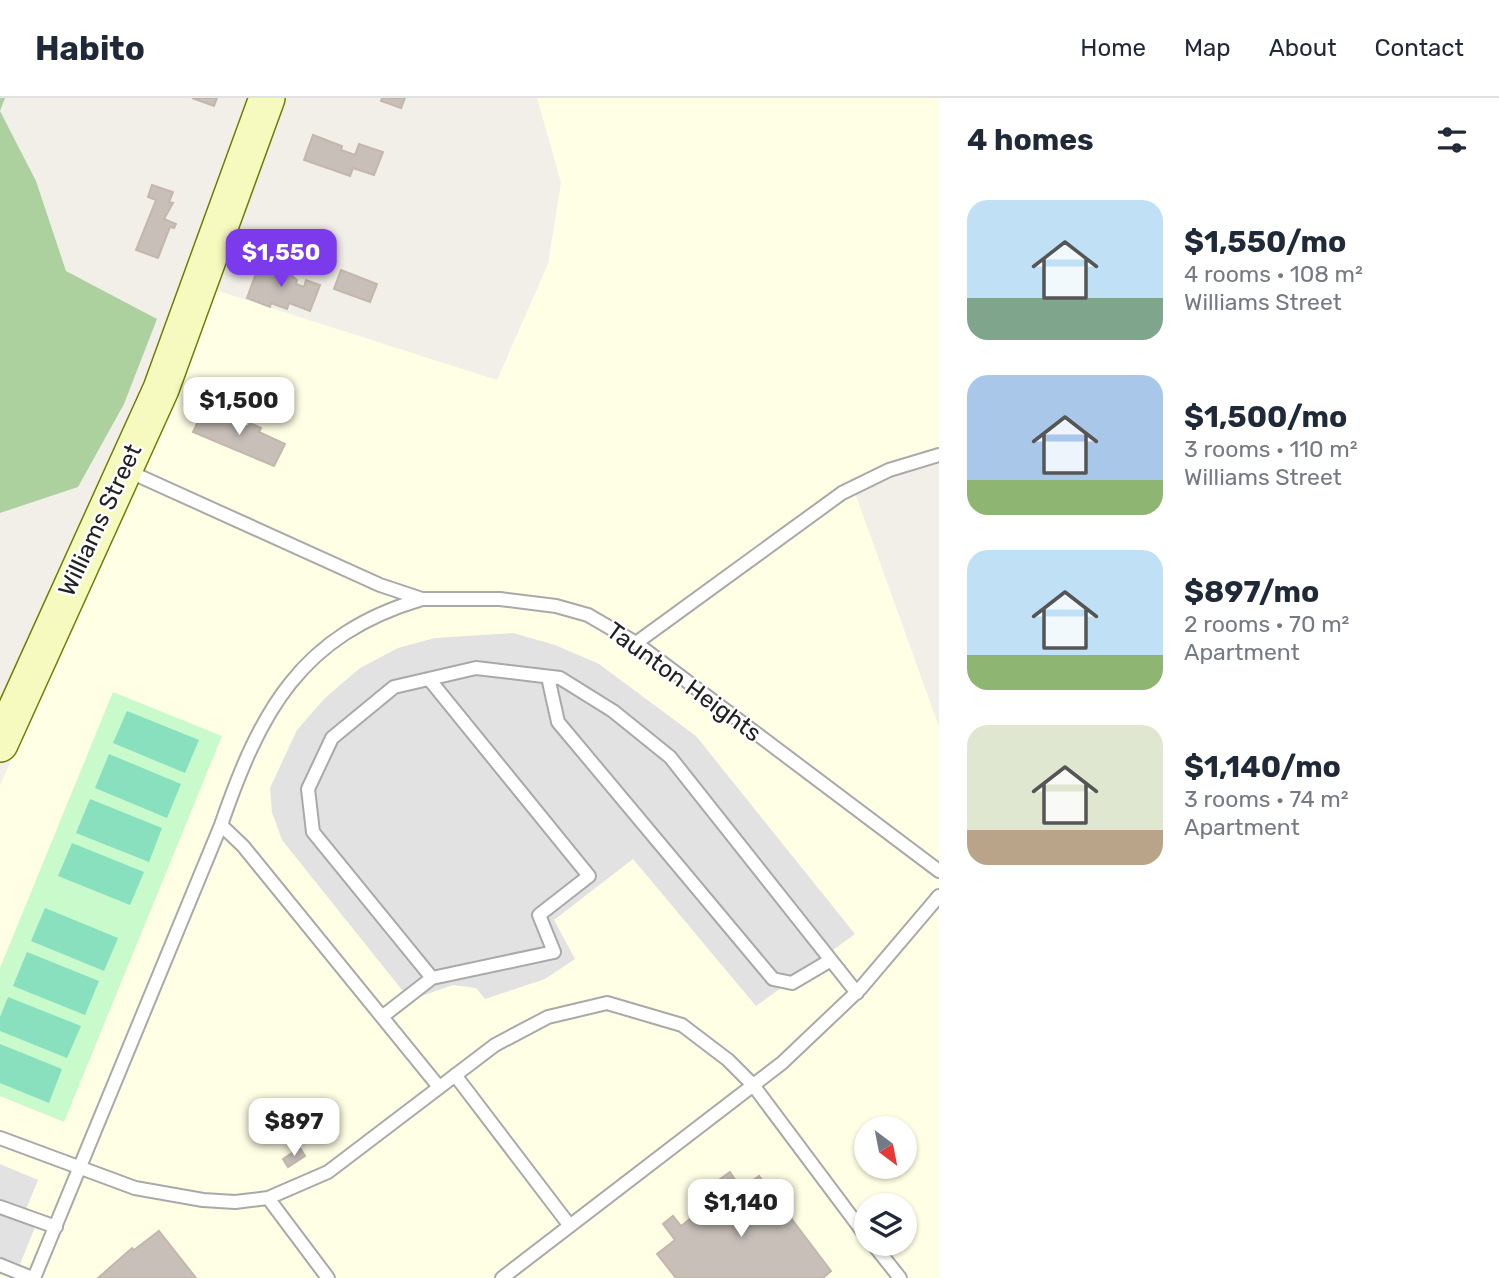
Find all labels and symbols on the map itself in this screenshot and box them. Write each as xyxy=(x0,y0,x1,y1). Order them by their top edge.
pin: $1,550 xyxy=(224,230,338,289)
pin: $1,500 xyxy=(182,378,296,437)
street label: Williams Street xyxy=(53,439,147,601)
street label: Taunton Heights xyxy=(601,617,767,747)
pin: $897 xyxy=(253,1098,335,1158)
north arrow xyxy=(854,1116,917,1180)
pin: $1,140 xyxy=(684,1180,798,1239)

